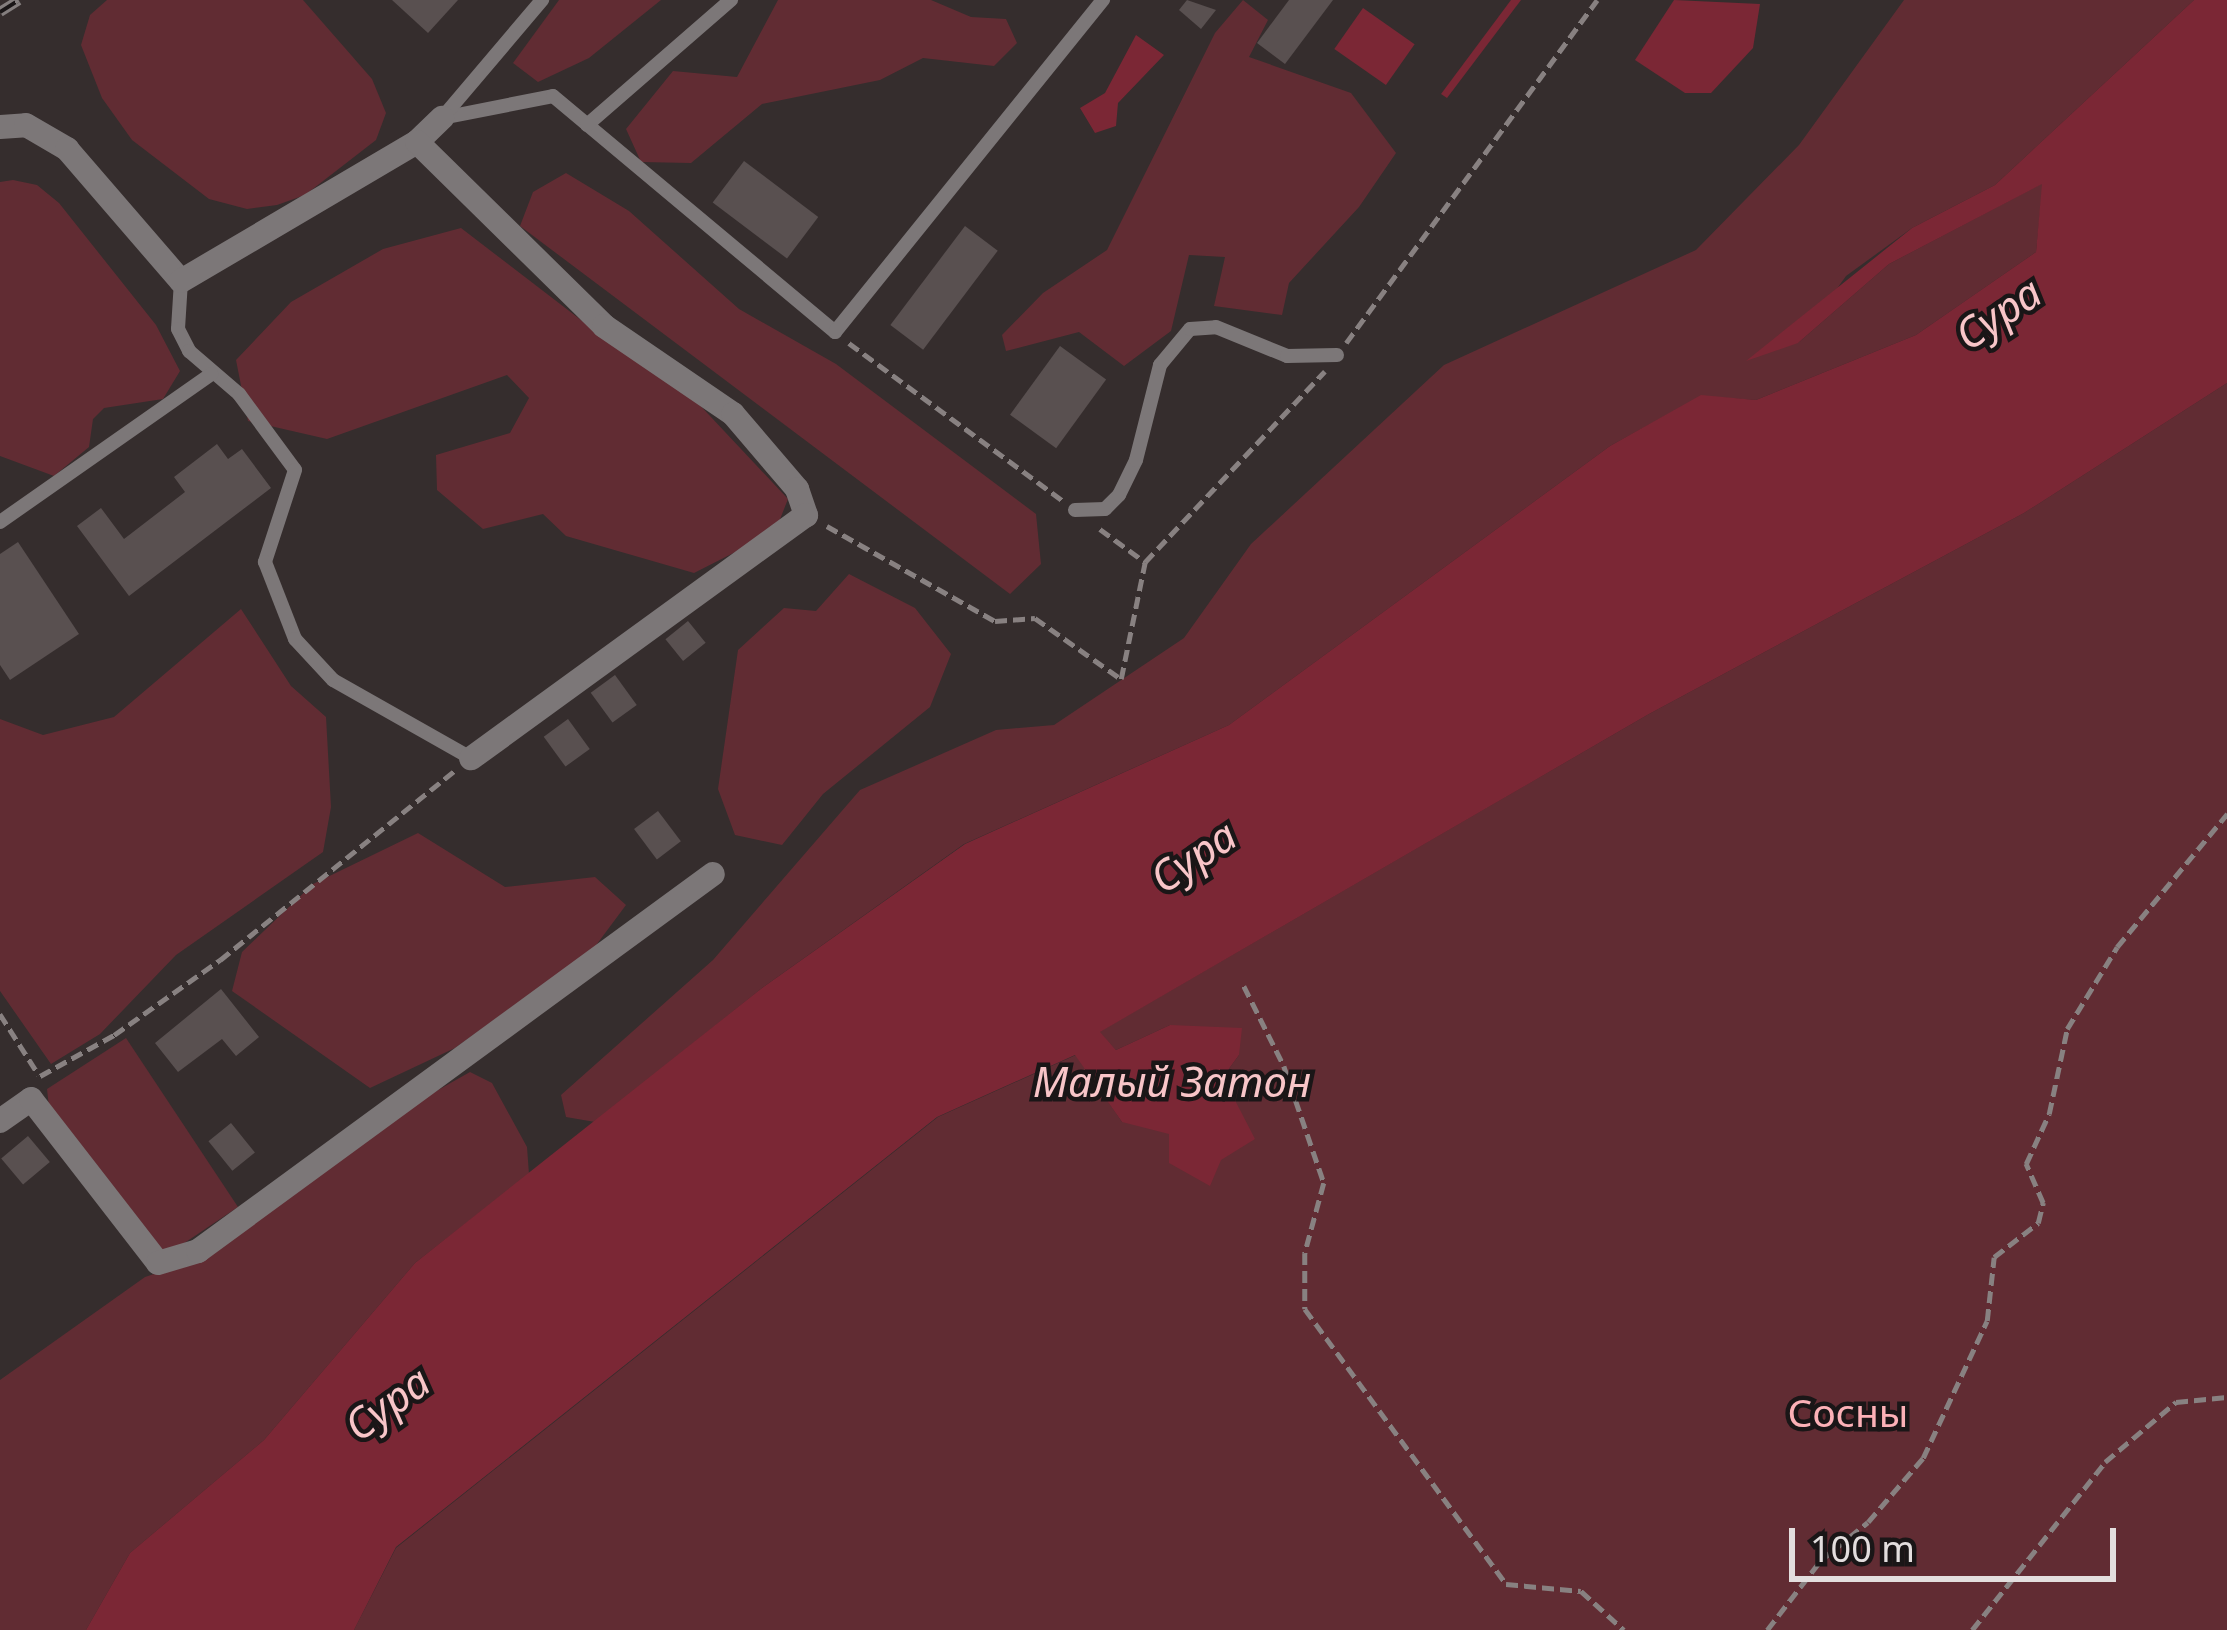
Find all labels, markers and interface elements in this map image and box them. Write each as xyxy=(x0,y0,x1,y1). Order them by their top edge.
water label: Сура xyxy=(1946,266,2050,360)
water label: Сура xyxy=(1141,809,1245,903)
water label: Малый Затон xyxy=(1033,1056,1311,1106)
water label: Сура xyxy=(335,1355,439,1451)
park label: Сосны xyxy=(1788,1389,1908,1435)
scale bar xyxy=(1795,1504,2122,1578)
text: 100 m xyxy=(1810,1524,1915,1573)

